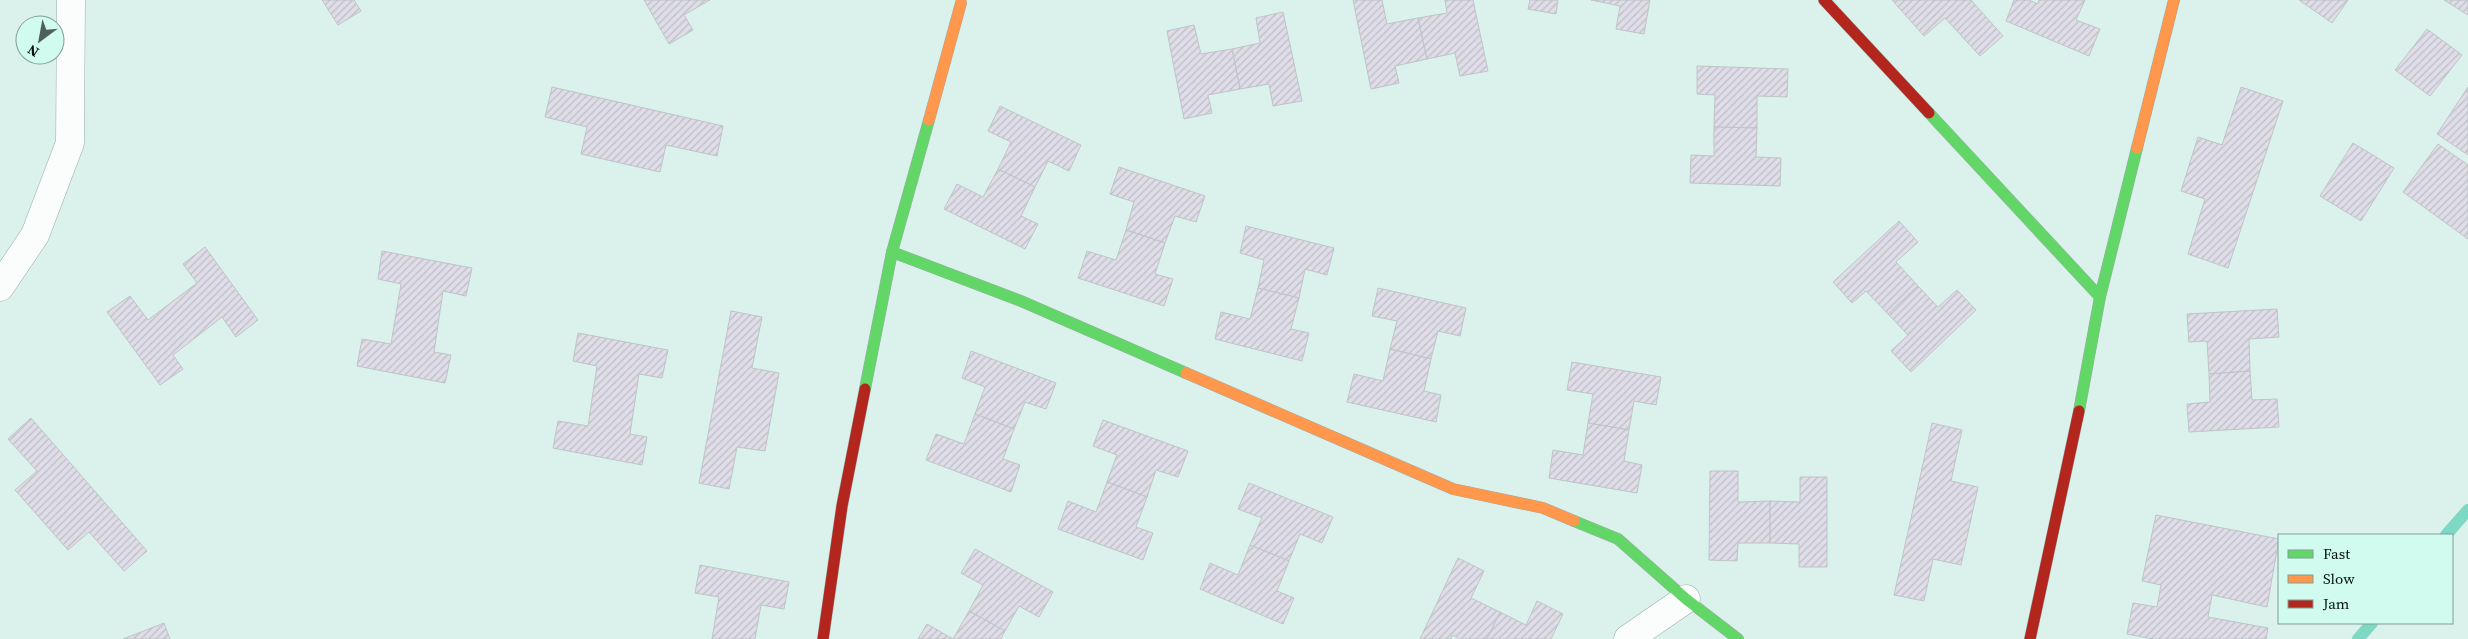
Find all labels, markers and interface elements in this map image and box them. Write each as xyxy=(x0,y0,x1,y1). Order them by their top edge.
north arrow xyxy=(15,15,65,65)
text: N xyxy=(23,40,43,62)
legend xyxy=(2278,534,2453,624)
text: Fast xyxy=(2323,543,2350,564)
text: Slow xyxy=(2323,568,2355,589)
text: Jam xyxy=(2322,593,2350,614)

